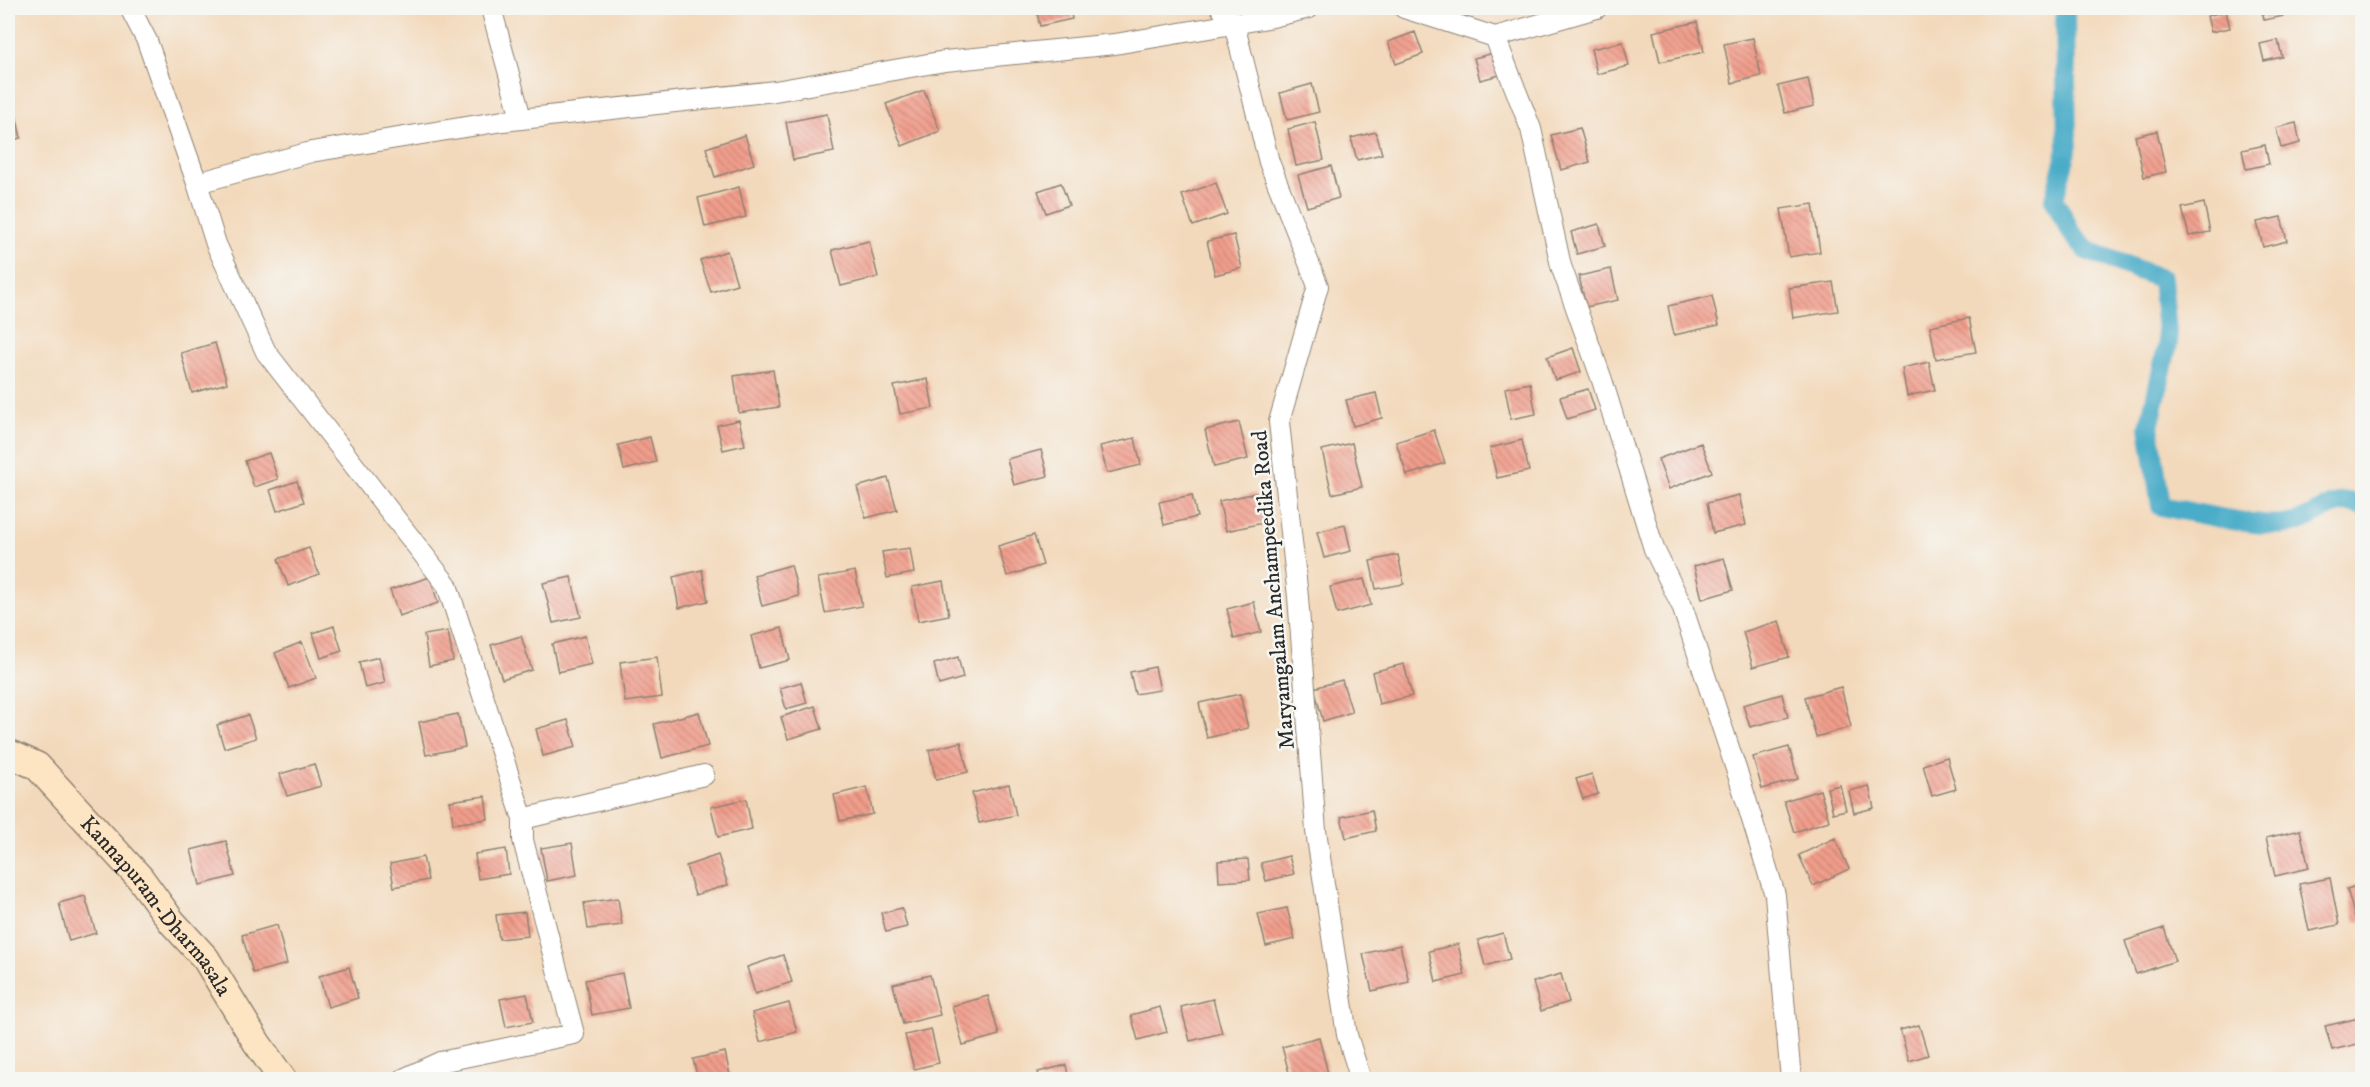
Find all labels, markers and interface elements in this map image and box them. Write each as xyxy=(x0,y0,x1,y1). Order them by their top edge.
street label: Maryamgalam Anchampeedika Road xyxy=(1246,429,1301,750)
street label: Kannapuram-Dharmasala xyxy=(74,810,238,1002)

